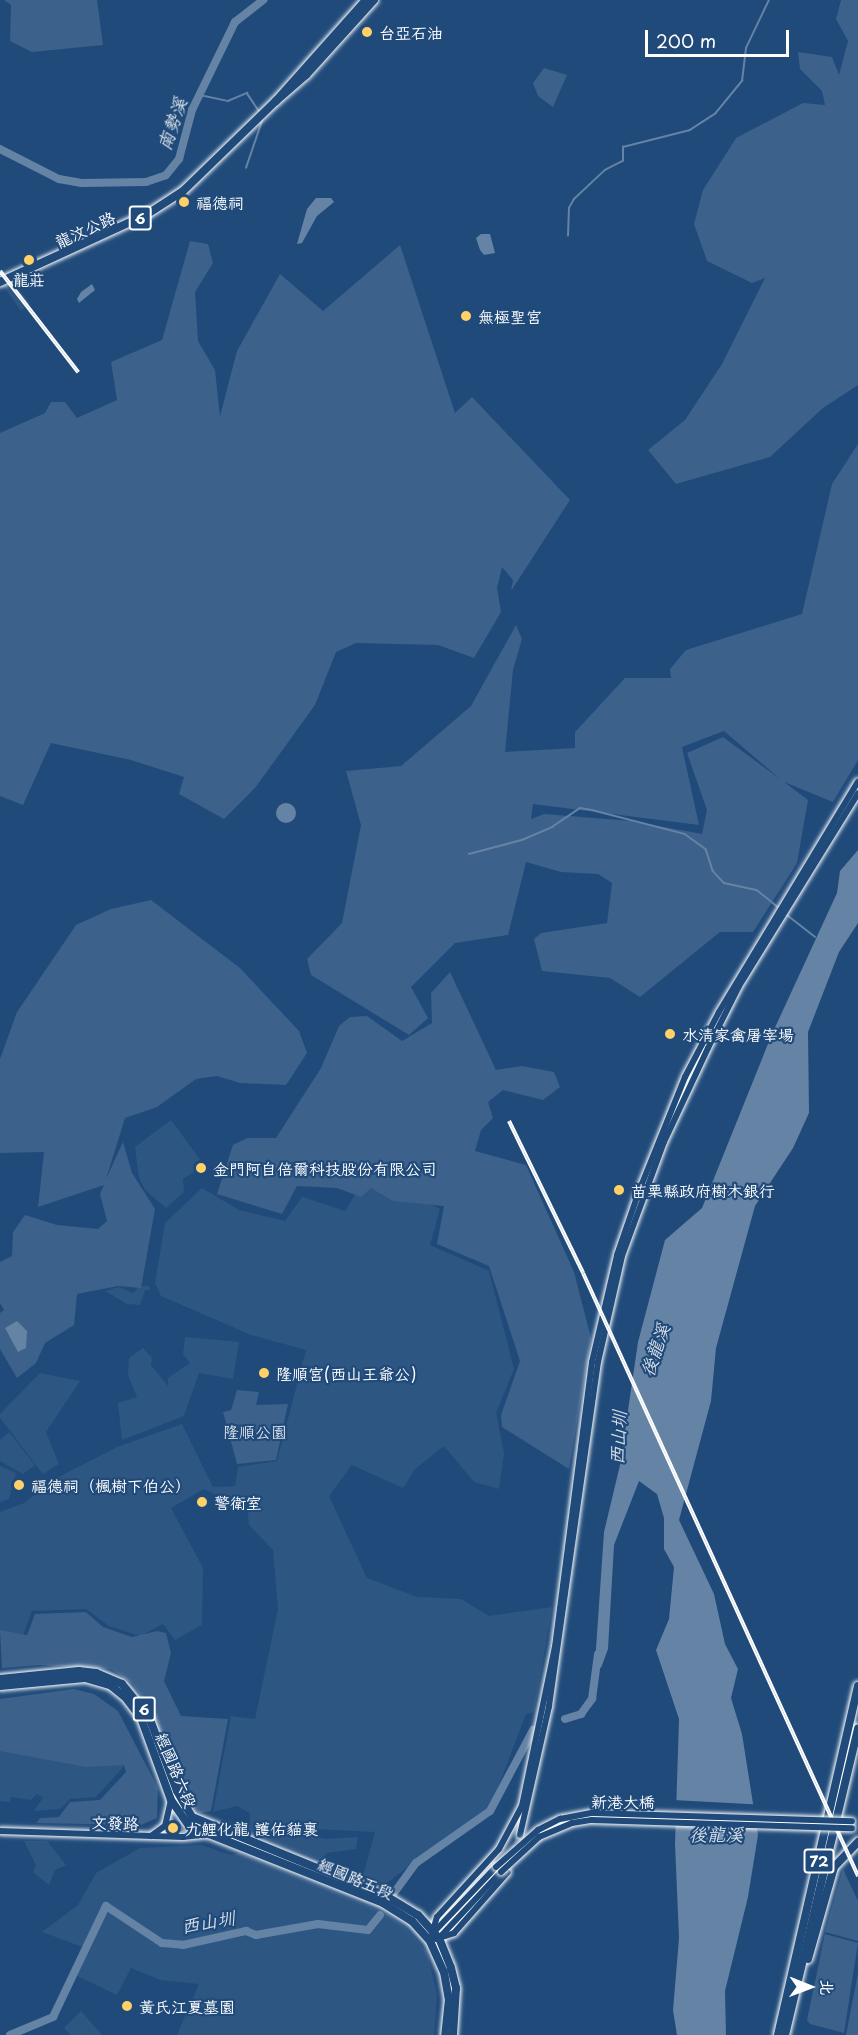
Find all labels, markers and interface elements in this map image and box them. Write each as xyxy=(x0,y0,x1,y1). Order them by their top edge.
scale bar xyxy=(648,18,792,56)
place label: 台亞石油 xyxy=(379,22,443,42)
marker: 台亞石油 xyxy=(360,25,374,39)
text: 200 m xyxy=(656,27,716,54)
water label: 南勢溪 xyxy=(153,95,191,153)
place label: 福德祠 xyxy=(196,192,244,212)
marker: 福德祠 xyxy=(177,195,191,209)
road number: 6 xyxy=(128,206,152,230)
street label: 龍汶公路 xyxy=(52,207,118,251)
marker: 龍莊 xyxy=(22,253,36,267)
place label: 龍莊 xyxy=(13,269,45,289)
place label: 無極聖宮 xyxy=(478,306,542,326)
marker: 無極聖宮 xyxy=(459,309,473,323)
place label: 水清家禽屠宰場 xyxy=(682,1024,794,1044)
marker: 水清家禽屠宰場 xyxy=(663,1027,677,1041)
place label: 金門阿自倍爾科技股份有限公司 xyxy=(213,1158,437,1178)
marker: 金門阿自倍爾科技股份有限公司 xyxy=(194,1161,208,1175)
place label: 苗栗縣政府樹木銀行 xyxy=(631,1180,775,1200)
marker: 苗栗縣政府樹木銀行 xyxy=(612,1183,626,1197)
water label: 後龍溪 xyxy=(636,1321,674,1379)
place label: 隆順宮(西山王爺公) xyxy=(276,1363,417,1383)
marker: 隆順宮(西山王爺公) xyxy=(257,1366,271,1380)
water label: 西山圳 xyxy=(606,1410,630,1466)
park label: 隆順公園 xyxy=(223,1421,287,1441)
place label: 福德祠（楓樹下伯公） xyxy=(31,1475,191,1495)
marker: 福德祠（楓樹下伯公） xyxy=(12,1478,26,1492)
place label: 警衛室 xyxy=(214,1492,262,1512)
marker: 警衛室 xyxy=(195,1495,209,1509)
road number: 6 xyxy=(132,1697,156,1721)
street label: 經國路六段 xyxy=(153,1729,201,1811)
street label: 新港大橋 xyxy=(591,1791,655,1811)
street label: 文發路 xyxy=(91,1812,139,1832)
place label: 九鯉化龍 護佑貓裏 xyxy=(185,1818,318,1838)
marker: 九鯉化龍 護佑貓裏 xyxy=(166,1821,180,1835)
water label: 後龍溪 xyxy=(689,1823,743,1845)
road number: 72 xyxy=(802,1849,836,1873)
street label: 經國路五段 xyxy=(315,1854,397,1902)
water label: 西山圳 xyxy=(180,1907,236,1937)
north arrow xyxy=(780,1957,840,2017)
text: 北 xyxy=(816,1979,840,1996)
place label: 黃氏江夏墓園 xyxy=(139,1996,235,2016)
marker: 黃氏江夏墓園 xyxy=(120,1999,134,2013)

